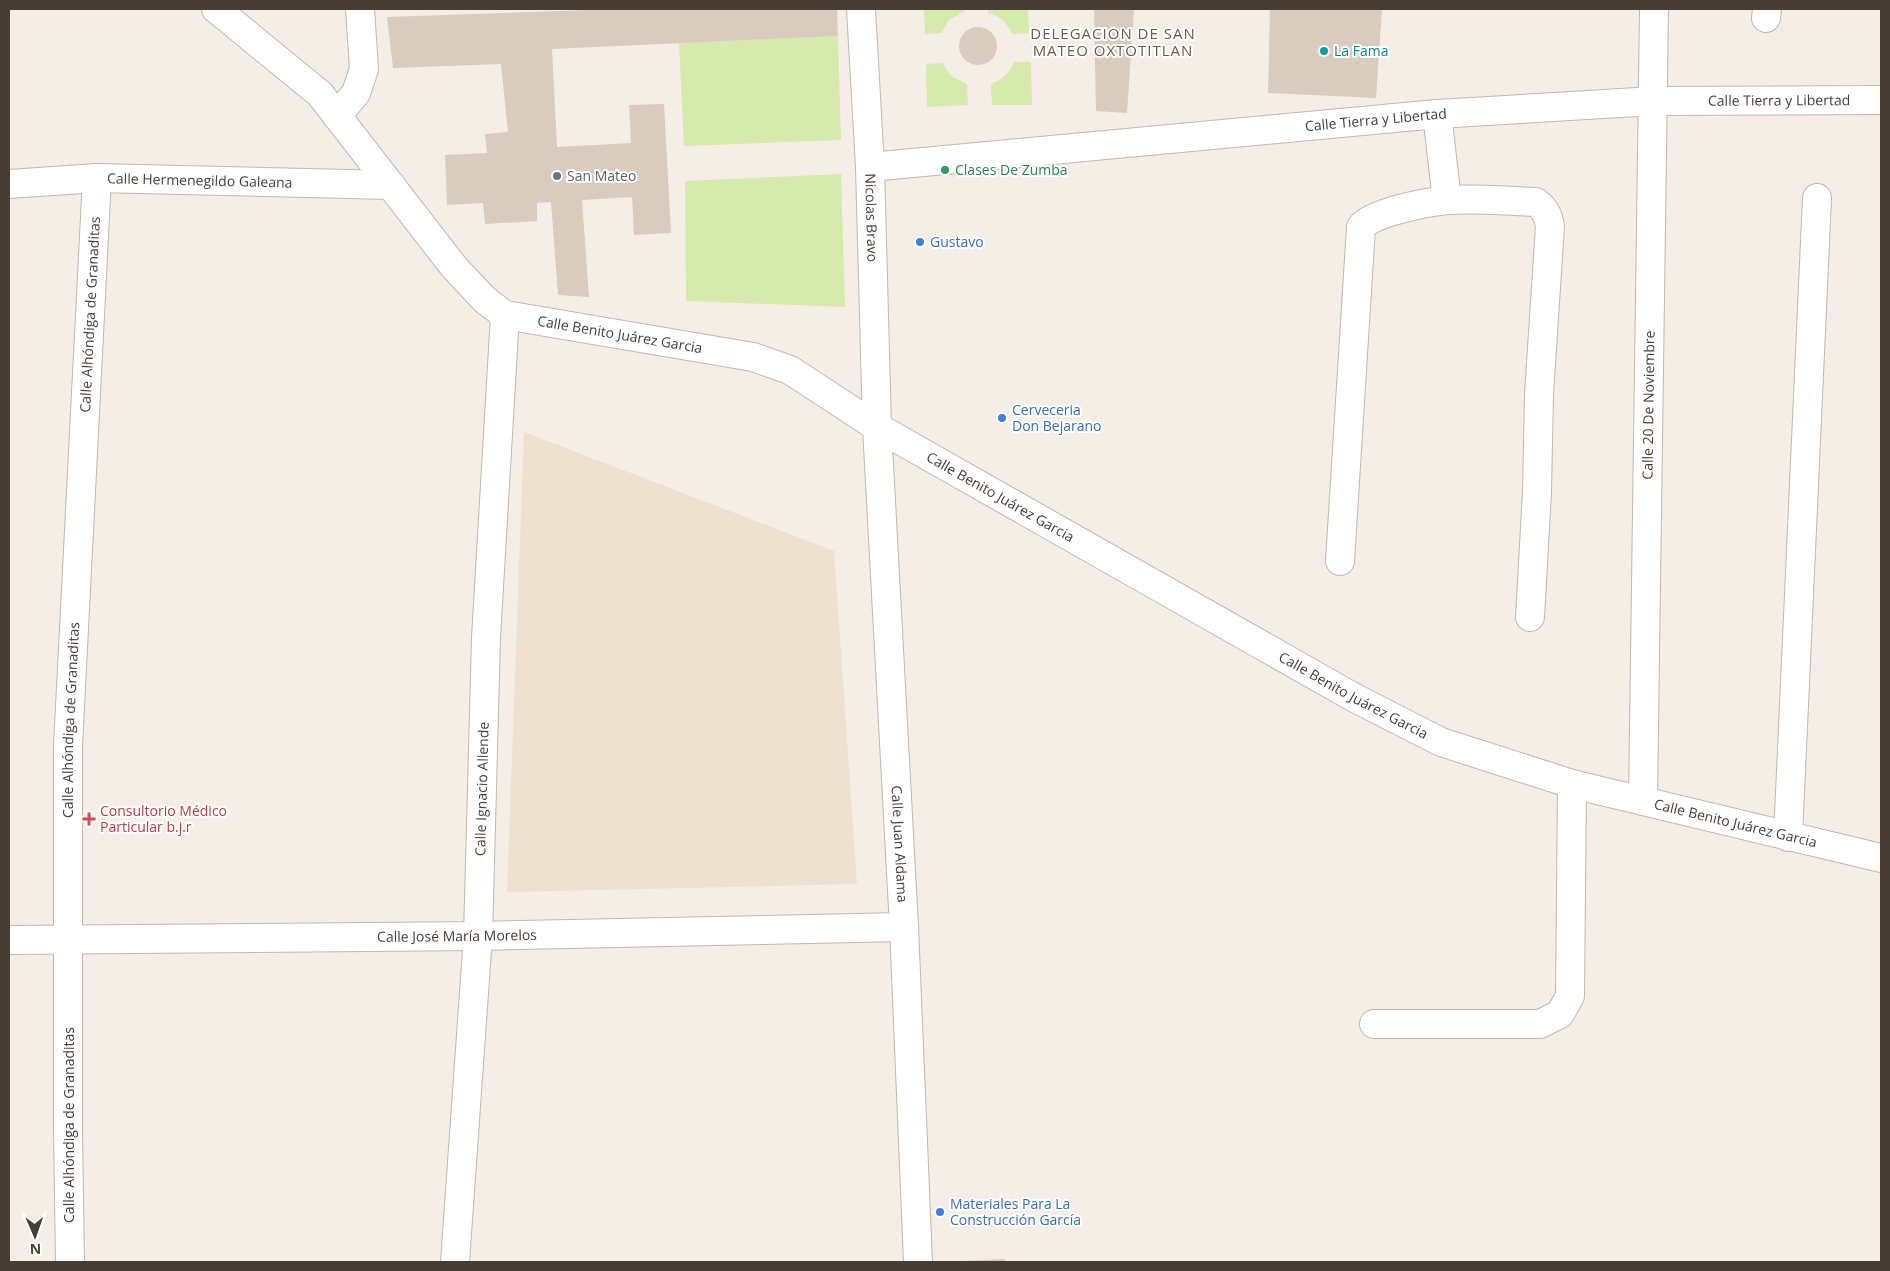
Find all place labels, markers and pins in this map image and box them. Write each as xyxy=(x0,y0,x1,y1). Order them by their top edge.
place label: La Fama xyxy=(1334,41,1388,60)
marker: La Fama xyxy=(1318,45,1330,57)
place label: Clases De Zumba xyxy=(955,160,1068,179)
marker: Clases De Zumba xyxy=(939,164,951,176)
place label: San Mateo xyxy=(567,166,636,185)
marker: San Mateo xyxy=(551,170,563,182)
place label: Gustavo xyxy=(930,232,984,251)
marker: Gustavo xyxy=(914,236,926,248)
place label: Cerveceria Don Bejarano xyxy=(1012,400,1102,435)
marker: Cerveceria Don Bejarano xyxy=(996,412,1008,424)
place label: Consultorio Médico Particular b.j.r xyxy=(100,801,227,836)
marker: Consultorio Médico Particular b.j.r xyxy=(82,812,96,826)
place label: Materiales Para La Construcción García xyxy=(950,1194,1081,1229)
marker: Materiales Para La Construcción García xyxy=(934,1206,946,1218)

